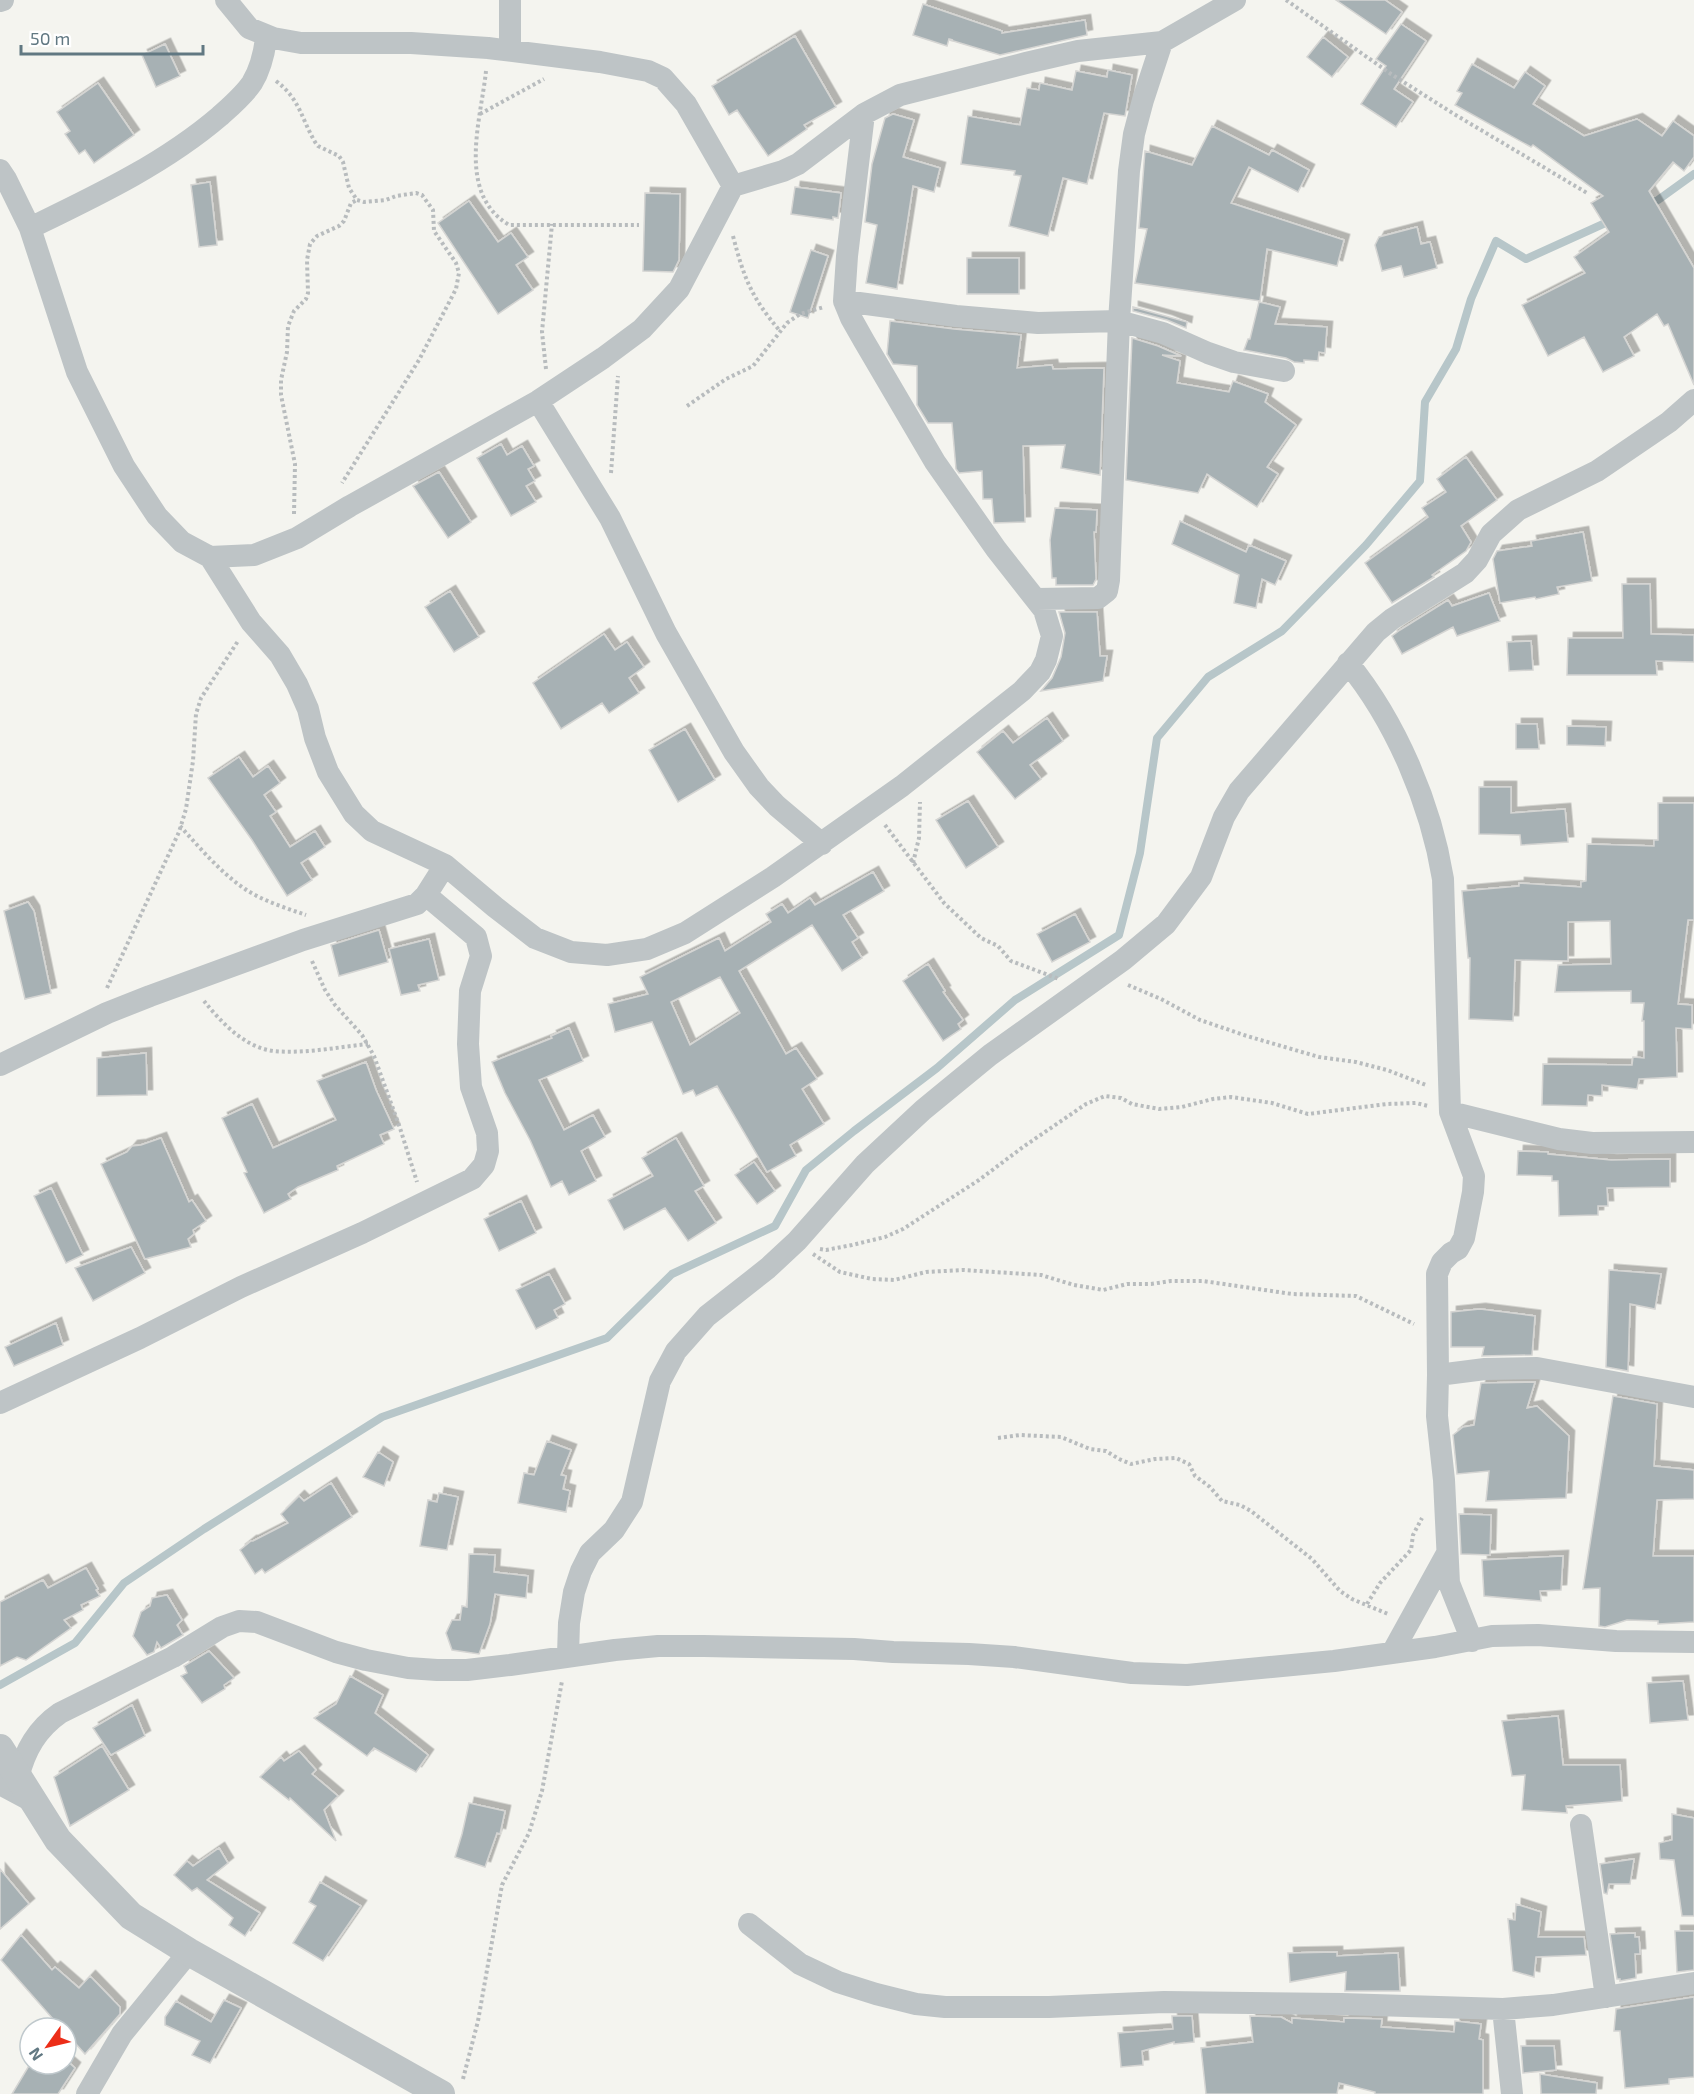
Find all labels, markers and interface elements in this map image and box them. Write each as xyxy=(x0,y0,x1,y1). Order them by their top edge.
scale bar xyxy=(21,18,202,56)
text: 50 m xyxy=(30,27,70,49)
north arrow xyxy=(18,2016,78,2076)
text: N xyxy=(24,2045,46,2065)

